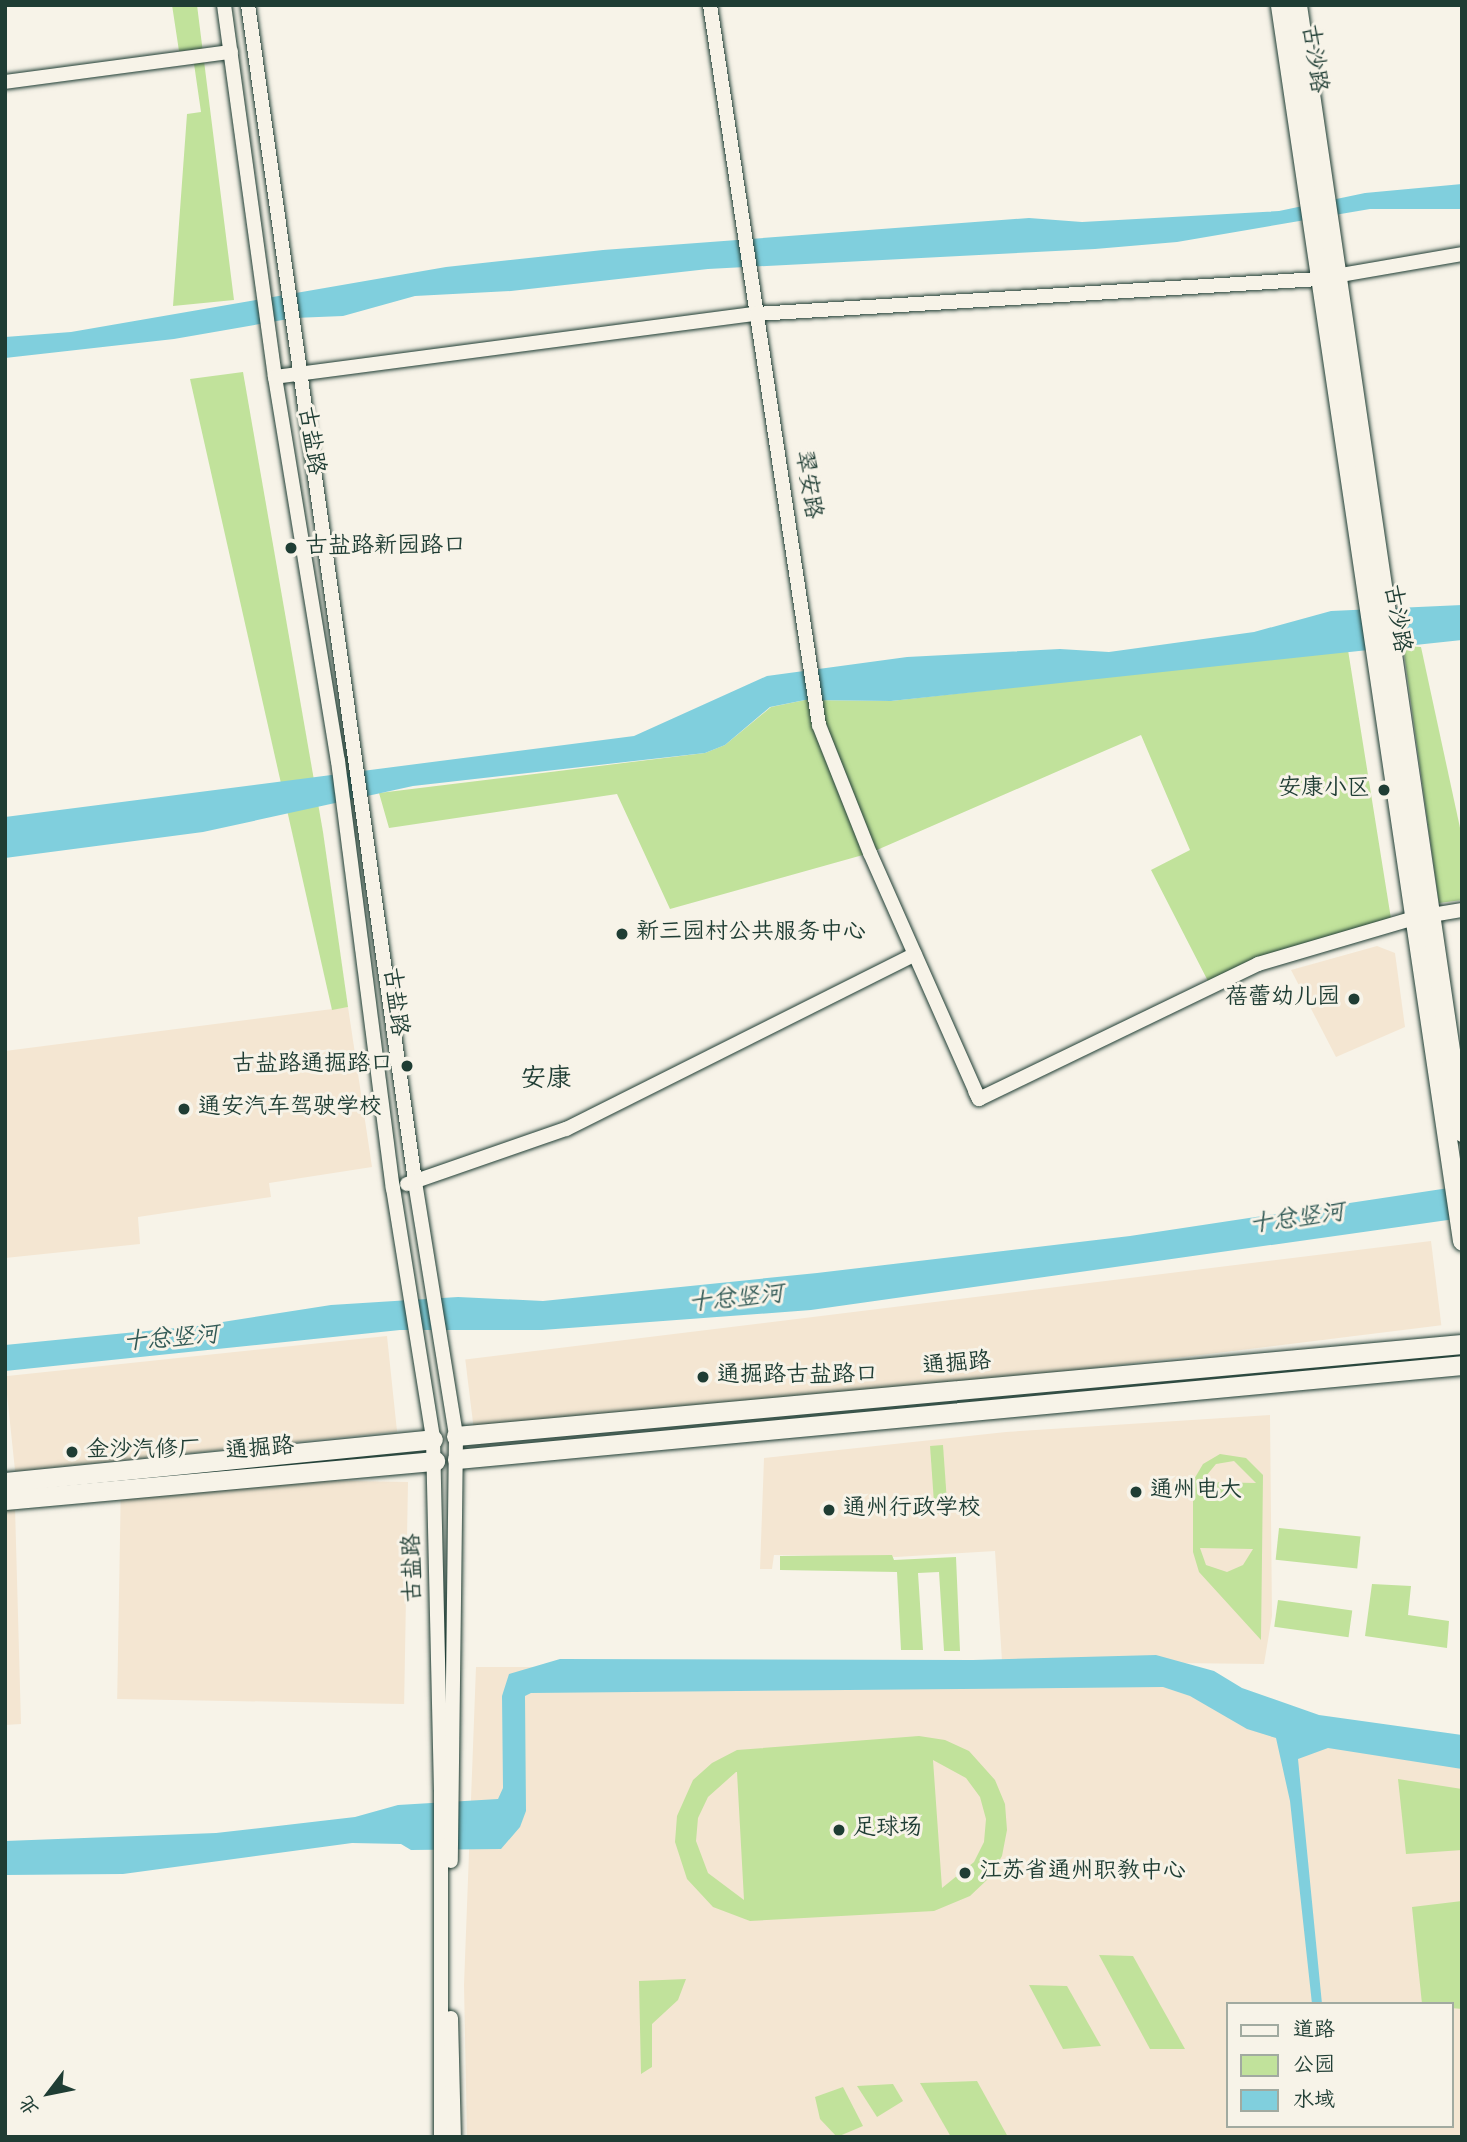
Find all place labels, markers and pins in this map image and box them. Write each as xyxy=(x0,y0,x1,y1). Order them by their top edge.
place label: 古盐路新园路口 xyxy=(305,534,466,562)
marker: 古盐路新园路口 xyxy=(283,540,299,556)
place label: 安康小区 xyxy=(1278,776,1370,804)
marker: 安康小区 xyxy=(1376,782,1392,798)
place label: 新三园村公共服务中心 xyxy=(636,920,866,948)
marker: 新三园村公共服务中心 xyxy=(614,926,630,942)
place label: 蓓蕾幼儿园 xyxy=(1225,985,1340,1013)
marker: 蓓蕾幼儿园 xyxy=(1346,991,1362,1007)
place label: 古盐路通掘路口 xyxy=(232,1052,393,1080)
marker: 古盐路通掘路口 xyxy=(399,1058,415,1074)
place label: 通安汽车驾驶学校 xyxy=(198,1095,382,1123)
marker: 通安汽车驾驶学校 xyxy=(176,1101,192,1117)
place label: 通掘路古盐路口 xyxy=(717,1363,878,1391)
marker: 通掘路古盐路口 xyxy=(695,1369,711,1385)
place label: 金沙汽修厂 xyxy=(86,1438,201,1466)
marker: 金沙汽修厂 xyxy=(64,1444,80,1460)
place label: 通州电大 xyxy=(1150,1478,1242,1506)
marker: 通州电大 xyxy=(1128,1484,1144,1500)
place label: 通州行政学校 xyxy=(843,1496,981,1524)
marker: 通州行政学校 xyxy=(821,1502,837,1518)
place label: 足球场 xyxy=(853,1816,922,1844)
marker: 足球场 xyxy=(831,1822,847,1838)
place label: 江苏省通州职教中心 xyxy=(979,1859,1186,1887)
marker: 江苏省通州职教中心 xyxy=(957,1865,973,1881)

